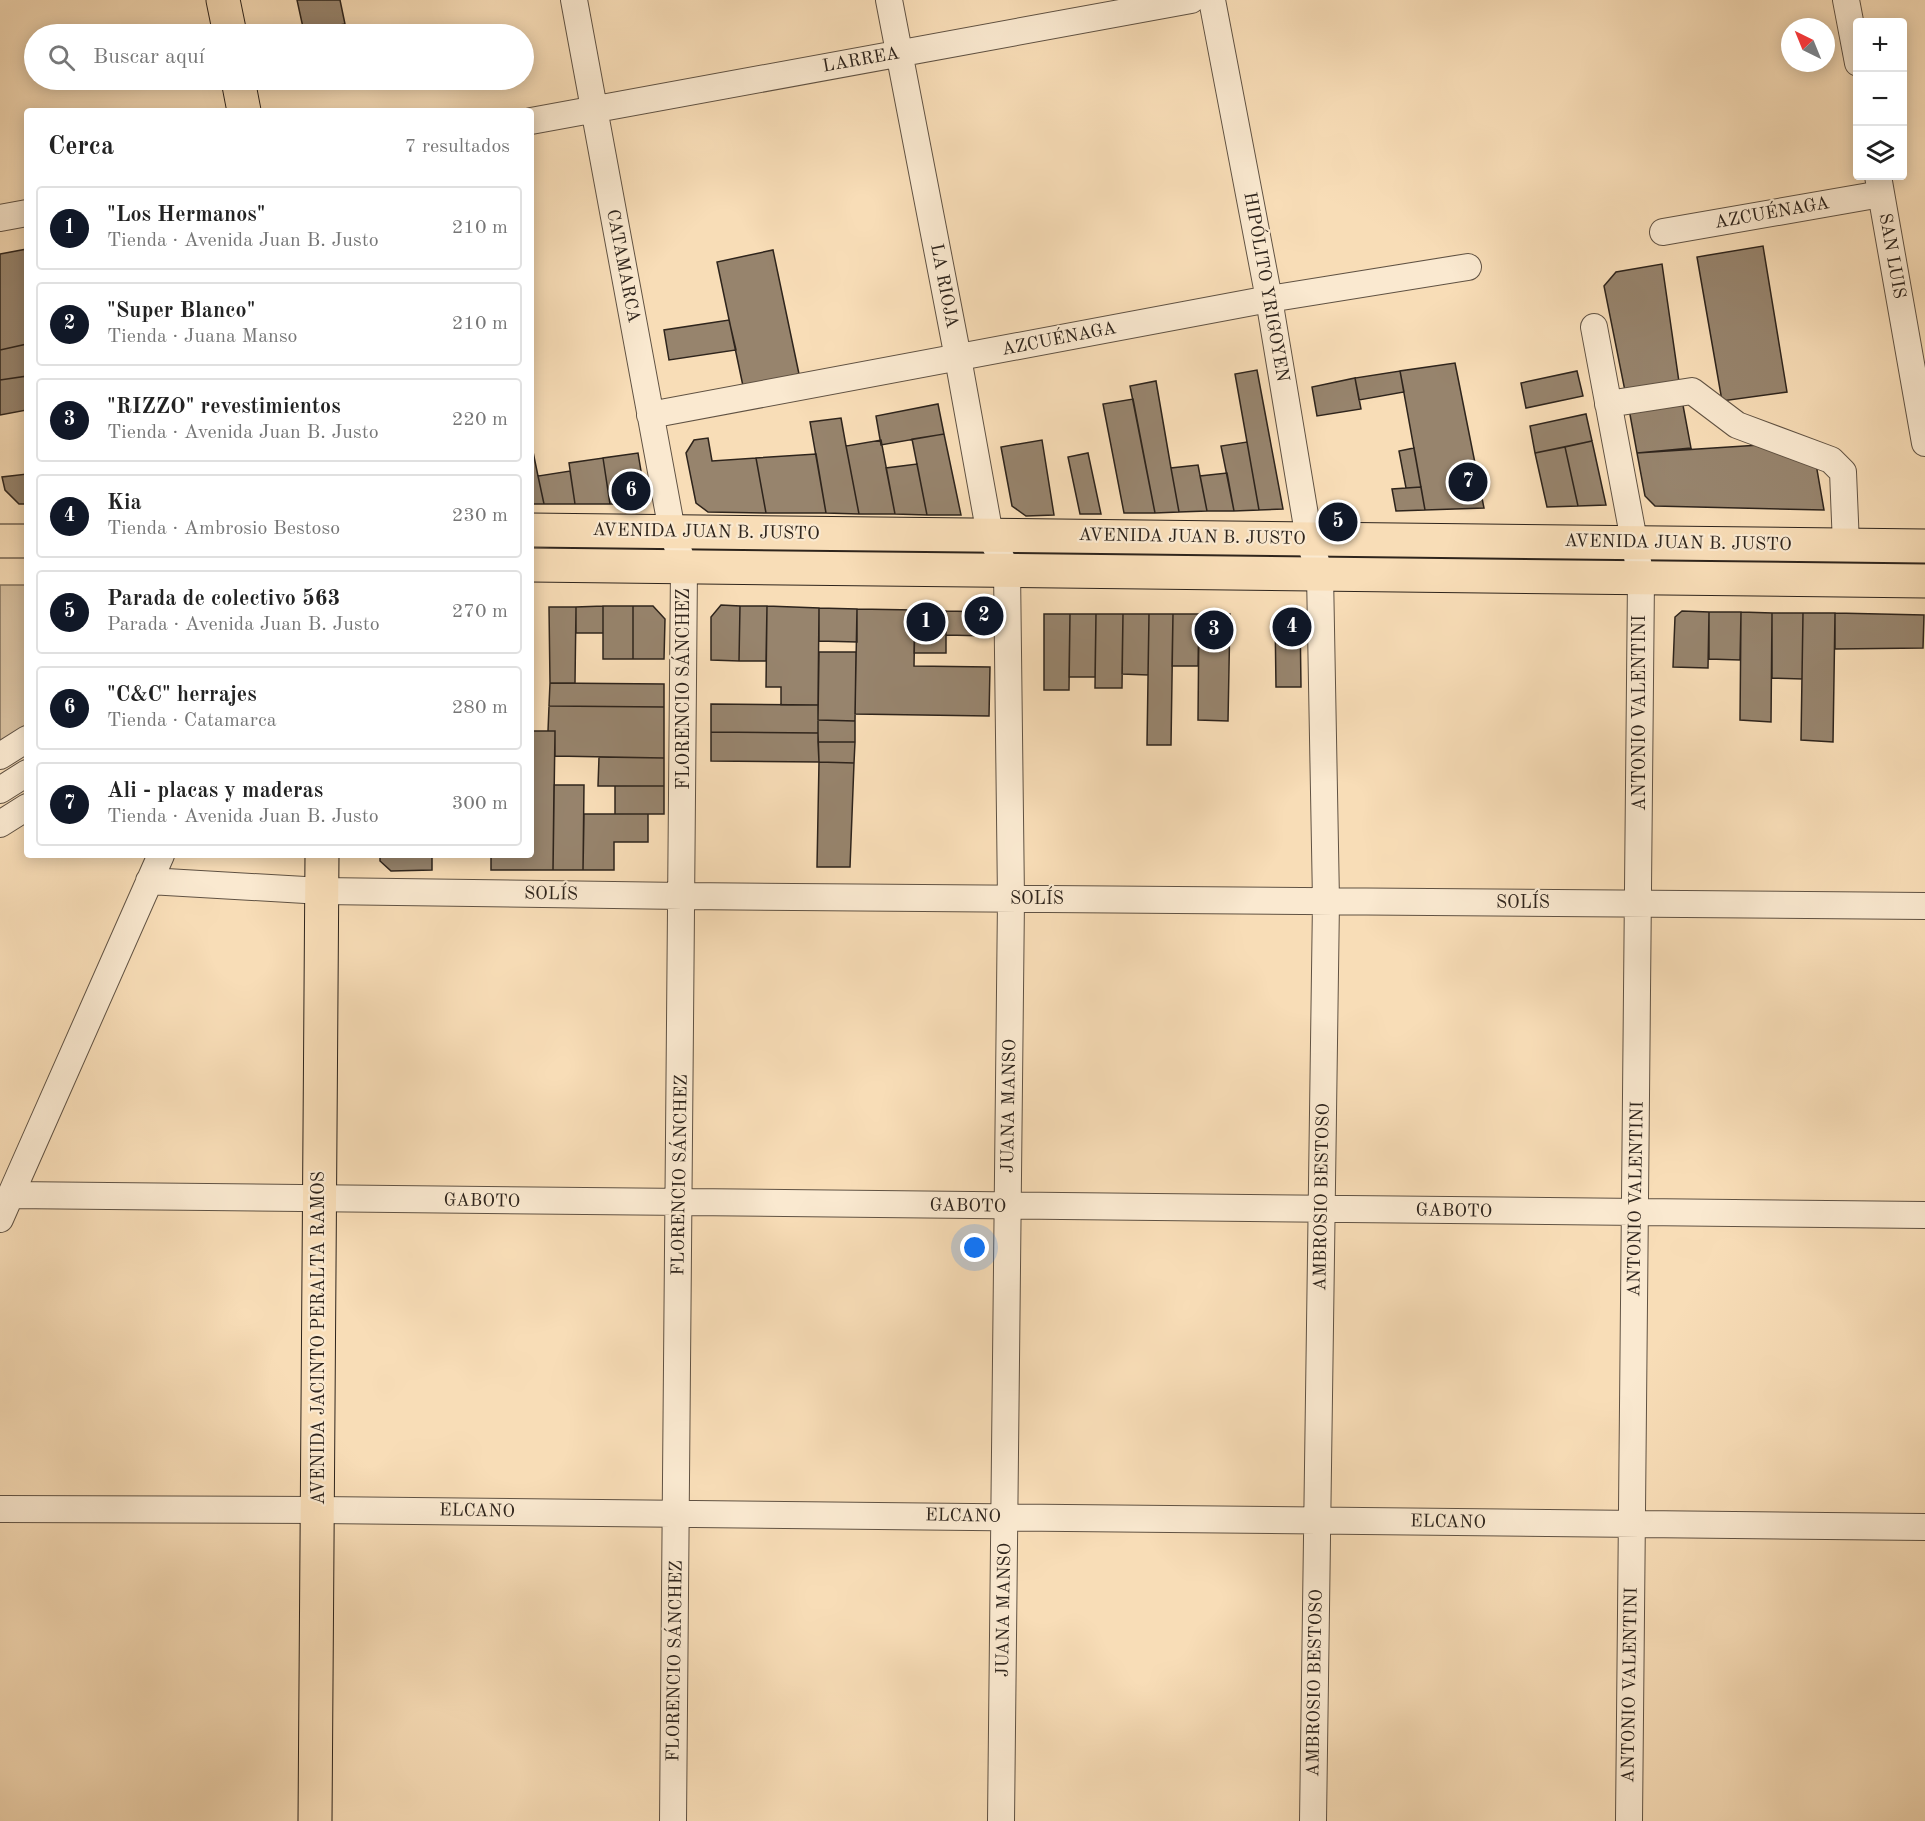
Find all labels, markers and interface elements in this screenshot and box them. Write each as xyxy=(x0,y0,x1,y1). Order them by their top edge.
north arrow xyxy=(1781,18,1835,72)
map controls xyxy=(1853,18,1907,180)
button: + xyxy=(1853,18,1907,72)
search box xyxy=(24,24,534,90)
icon: search xyxy=(45,41,78,74)
street label: LARREA xyxy=(821,44,901,76)
text: Buscar aquí xyxy=(93,46,205,68)
button: − xyxy=(1853,72,1907,126)
button: layers xyxy=(1853,126,1907,180)
text: Cerca xyxy=(48,134,114,160)
text: 7 resultados xyxy=(405,137,510,157)
street label: HIPÓLITO YRIGOYEN xyxy=(1240,190,1297,384)
street label: AZCUÉNAGA xyxy=(1712,190,1831,232)
text: "Los Hermanos" xyxy=(107,204,265,226)
street label: CATAMARCA xyxy=(603,208,643,324)
street label: SAN LUIS xyxy=(1876,212,1908,300)
text: 1 xyxy=(64,218,75,238)
text: 210 m xyxy=(452,218,508,238)
text: Tienda · Avenida Juan B. Justo xyxy=(107,231,379,251)
street label: LA RIOJA xyxy=(927,242,961,330)
text: "Super Blanco" xyxy=(107,300,255,322)
text: 2 xyxy=(64,314,75,334)
text: 210 m xyxy=(452,314,508,334)
street label: AZCUÉNAGA xyxy=(999,315,1118,359)
text: Tienda · Juana Manso xyxy=(107,327,297,347)
text: "RIZZO" revestimientos xyxy=(107,396,341,418)
text: 3 xyxy=(64,410,75,430)
text: 220 m xyxy=(452,410,508,430)
text: Tienda · Avenida Juan B. Justo xyxy=(107,423,379,443)
pin: 7 xyxy=(1448,460,1488,504)
pin: 6 xyxy=(612,468,650,514)
text: Kia xyxy=(107,492,142,514)
pin: 5 xyxy=(1318,500,1358,544)
text: 4 xyxy=(64,506,75,526)
text: 230 m xyxy=(452,506,508,526)
text: Tienda · Ambrosio Bestoso xyxy=(107,519,340,539)
street label: AVENIDA JUAN B. JUSTO xyxy=(592,521,820,543)
street label: AVENIDA JUAN B. JUSTO xyxy=(1078,526,1306,548)
street label: AVENIDA JUAN B. JUSTO xyxy=(1564,532,1792,554)
text: Parada de colectivo 563 xyxy=(107,588,340,610)
street label: FLORENCIO SÁNCHEZ xyxy=(671,588,693,790)
pin: 2 xyxy=(964,594,1004,638)
pin: 1 xyxy=(906,600,946,644)
text: 5 xyxy=(64,602,75,622)
text: 270 m xyxy=(452,602,508,622)
pin: 4 xyxy=(1272,604,1312,650)
pin: 3 xyxy=(1194,608,1234,652)
text: Parada · Avenida Juan B. Justo xyxy=(107,615,380,635)
street label: ANTONIO VALENTINI xyxy=(1631,615,1649,811)
text: "C&C" herrajes xyxy=(107,684,257,706)
text: 6 xyxy=(64,698,75,718)
text: 280 m xyxy=(452,698,508,718)
text: Tienda · Catamarca xyxy=(107,711,277,731)
text: Ali - placas y maderas xyxy=(107,780,323,802)
text: 7 xyxy=(64,794,75,814)
text: 300 m xyxy=(452,794,508,814)
text: Tienda · Avenida Juan B. Justo xyxy=(107,807,379,827)
street label: SOLÍS xyxy=(524,881,578,903)
street label: SOLÍS xyxy=(1010,886,1064,908)
street label: SOLÍS xyxy=(1496,890,1550,912)
street label: JUANA MANSO xyxy=(999,1039,1019,1173)
street label: FLORENCIO SÁNCHEZ xyxy=(665,1074,691,1276)
street label: ANTONIO VALENTINI xyxy=(1625,1101,1647,1297)
street label: AMBROSIO BESTOSO xyxy=(1311,1103,1333,1291)
street label: AVENIDA JACINTO PERALTA RAMOS xyxy=(310,1171,328,1505)
street label: GABOTO xyxy=(444,1191,520,1211)
street label: GABOTO xyxy=(930,1196,1006,1216)
street label: GABOTO xyxy=(1416,1201,1492,1221)
your location xyxy=(960,1233,989,1262)
street label: ELCANO xyxy=(439,1501,515,1521)
street label: ELCANO xyxy=(925,1506,1001,1526)
street label: ELCANO xyxy=(1410,1512,1486,1532)
street label: JUANA MANSO xyxy=(994,1543,1014,1677)
street label: FLORENCIO SÁNCHEZ xyxy=(660,1560,686,1762)
street label: ANTONIO VALENTINI xyxy=(1619,1587,1641,1783)
street label: AMBROSIO BESTOSO xyxy=(1304,1589,1326,1777)

